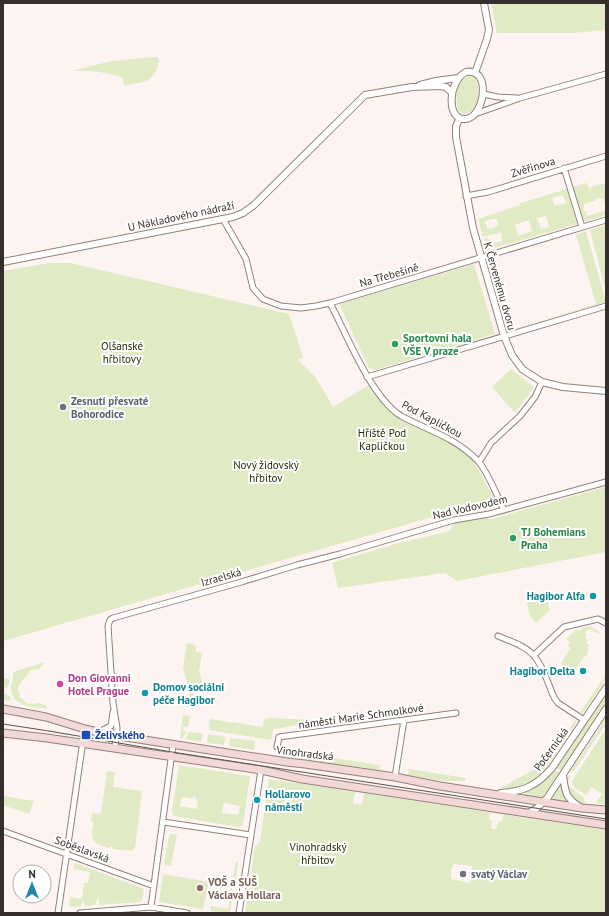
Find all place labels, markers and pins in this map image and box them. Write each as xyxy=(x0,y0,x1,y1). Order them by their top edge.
place label: Sportovní hala VŠE V praze xyxy=(402,331,472,358)
marker: Sportovní hala VŠE V praze xyxy=(390,339,400,349)
place label: Zesnutí přesvaté Bohorodice xyxy=(71,394,149,421)
marker: Zesnutí přesvaté Bohorodice xyxy=(58,402,68,412)
place label: TJ Bohemians Praha xyxy=(521,525,586,552)
marker: TJ Bohemians Praha xyxy=(508,533,518,543)
place label: Hagibor Alfa xyxy=(527,589,585,603)
marker: Hagibor Alfa xyxy=(588,591,598,601)
place label: Hagibor Delta xyxy=(510,664,575,678)
marker: Hagibor Delta xyxy=(578,666,588,676)
place label: Don Giovanni Hotel Prague xyxy=(68,671,131,698)
marker: Don Giovanni Hotel Prague xyxy=(55,679,65,689)
place label: Domov sociální péče Hagibor xyxy=(153,680,224,707)
marker: Domov sociální péče Hagibor xyxy=(140,688,150,698)
place label: Želivského xyxy=(95,728,145,742)
marker: Želivského xyxy=(80,729,92,741)
place label: Hollarovo náměstí xyxy=(265,787,311,814)
marker: Hollarovo náměstí xyxy=(252,795,262,805)
place label: svatý Václav xyxy=(471,867,528,881)
marker: svatý Václav xyxy=(458,869,468,879)
place label: VOŠ a SUŠ Václava Hollara xyxy=(207,875,281,902)
marker: VOŠ a SUŠ Václava Hollara xyxy=(195,883,205,893)

